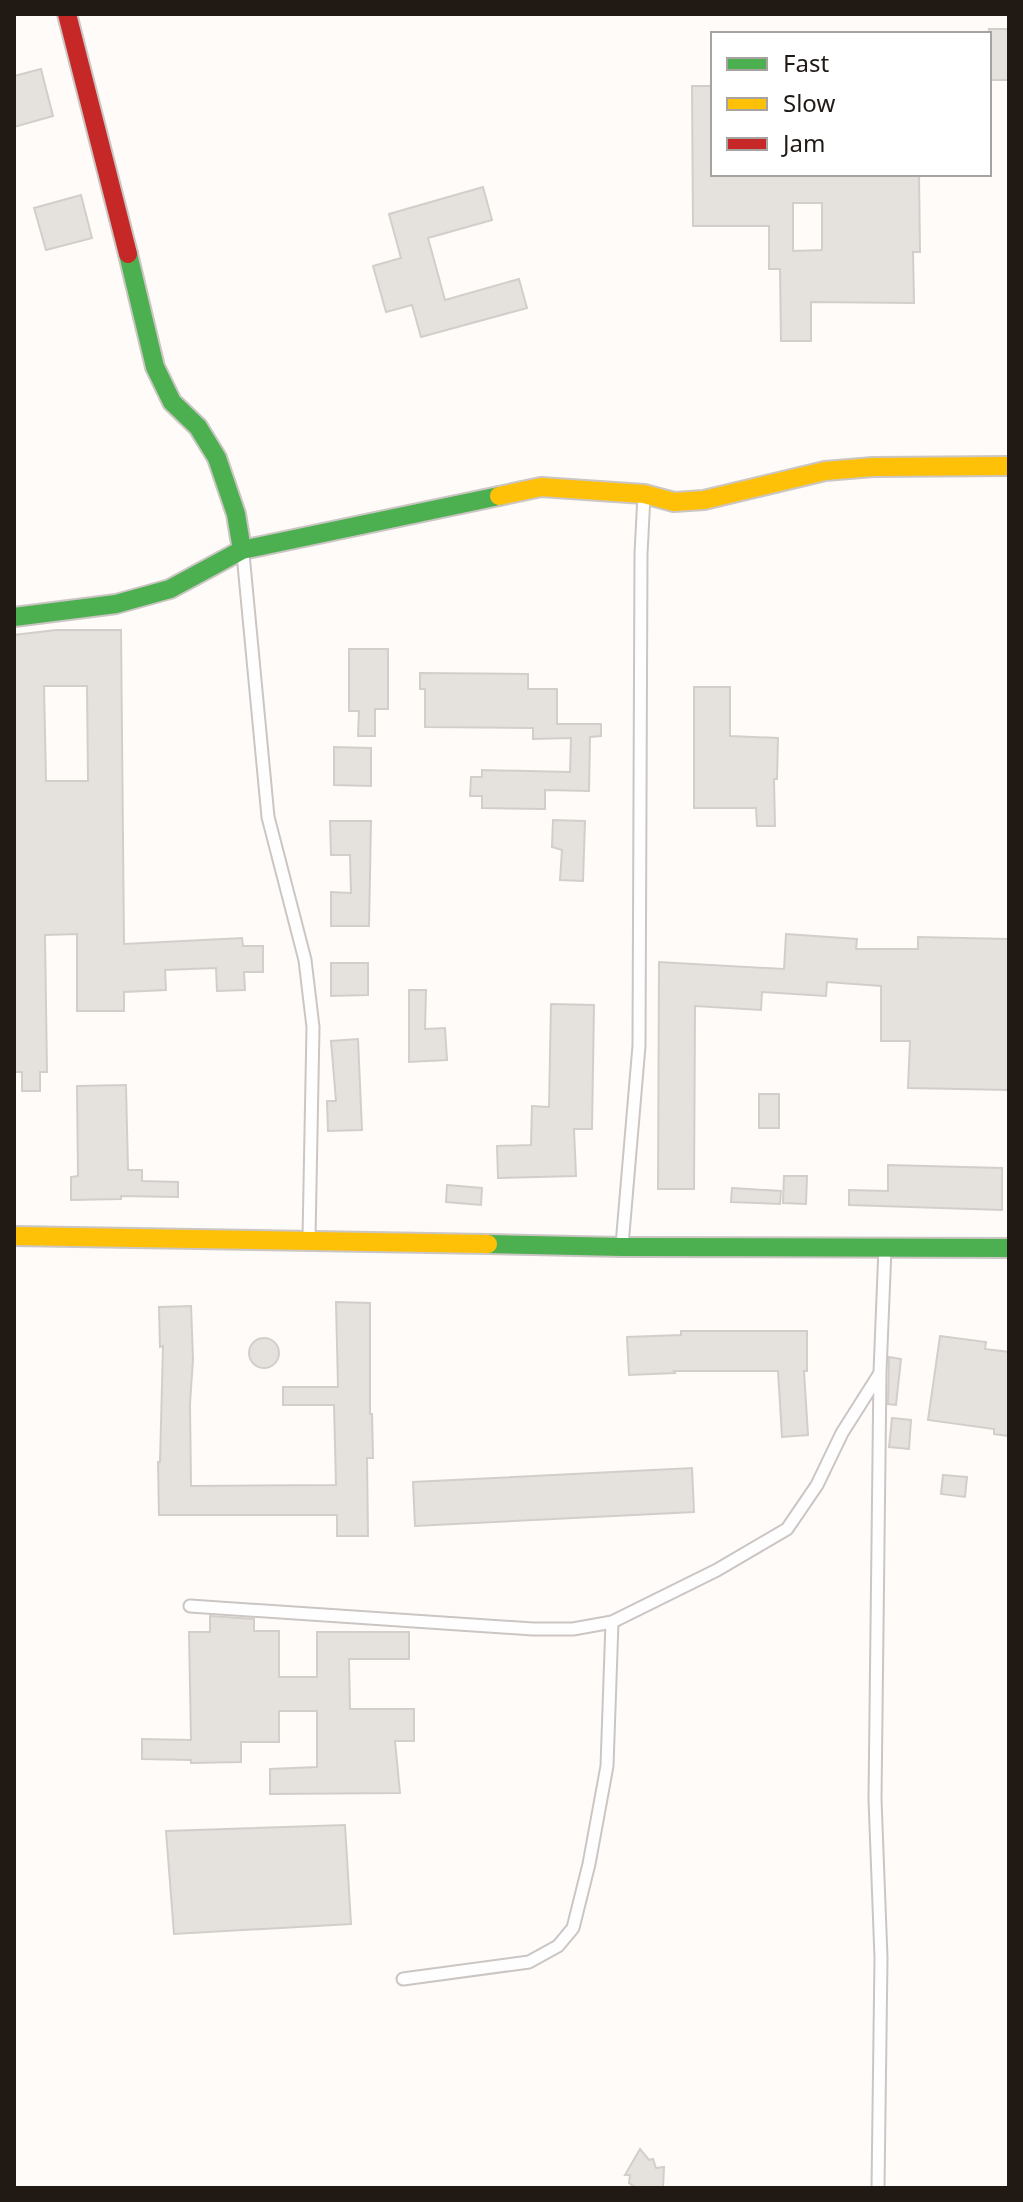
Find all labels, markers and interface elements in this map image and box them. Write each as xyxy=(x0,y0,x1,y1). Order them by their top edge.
legend xyxy=(711,32,991,176)
text: Fast xyxy=(783,46,829,79)
text: Slow xyxy=(783,86,835,119)
text: Jam xyxy=(781,126,825,159)

